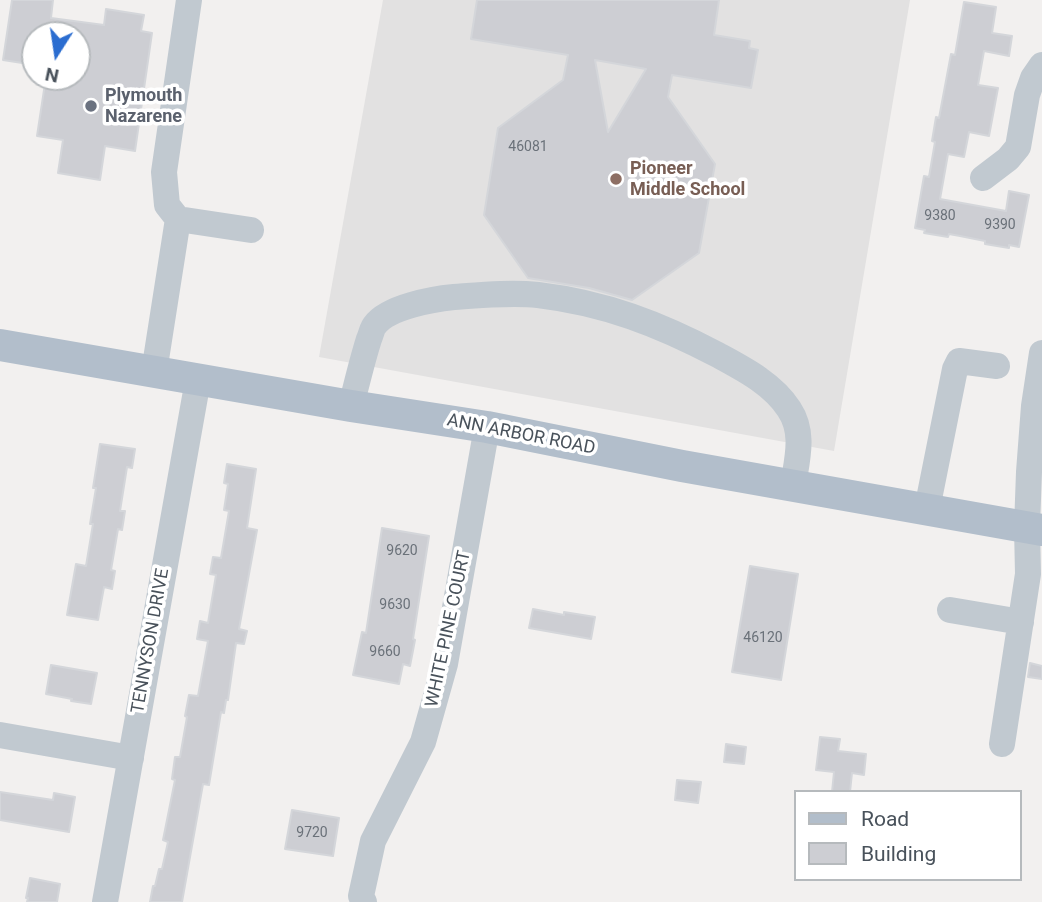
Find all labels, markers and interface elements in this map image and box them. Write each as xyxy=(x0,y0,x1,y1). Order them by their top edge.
north arrow xyxy=(21,21,91,91)
text: N xyxy=(43,62,61,88)
place label: Plymouth Nazarene xyxy=(105,85,182,128)
marker: Plymouth Nazarene xyxy=(83,98,99,114)
house number: 46081 xyxy=(508,139,548,155)
place label: Pioneer Middle School xyxy=(630,158,745,200)
marker: Pioneer Middle School xyxy=(608,171,624,187)
house number: 9380 xyxy=(924,208,956,224)
house number: 9390 xyxy=(984,217,1016,233)
street label: ANN ARBOR ROAD xyxy=(445,410,597,460)
house number: 9620 xyxy=(386,543,418,559)
street label: WHITE PINE COURT xyxy=(422,549,476,709)
street label: TENNYSON DRIVE xyxy=(128,567,174,715)
house number: 9630 xyxy=(379,597,411,613)
house number: 46120 xyxy=(743,630,783,646)
house number: 9660 xyxy=(369,644,401,660)
legend xyxy=(794,790,1021,881)
text: Road xyxy=(861,807,909,831)
house number: 9720 xyxy=(296,825,328,841)
text: Building xyxy=(861,842,936,866)

